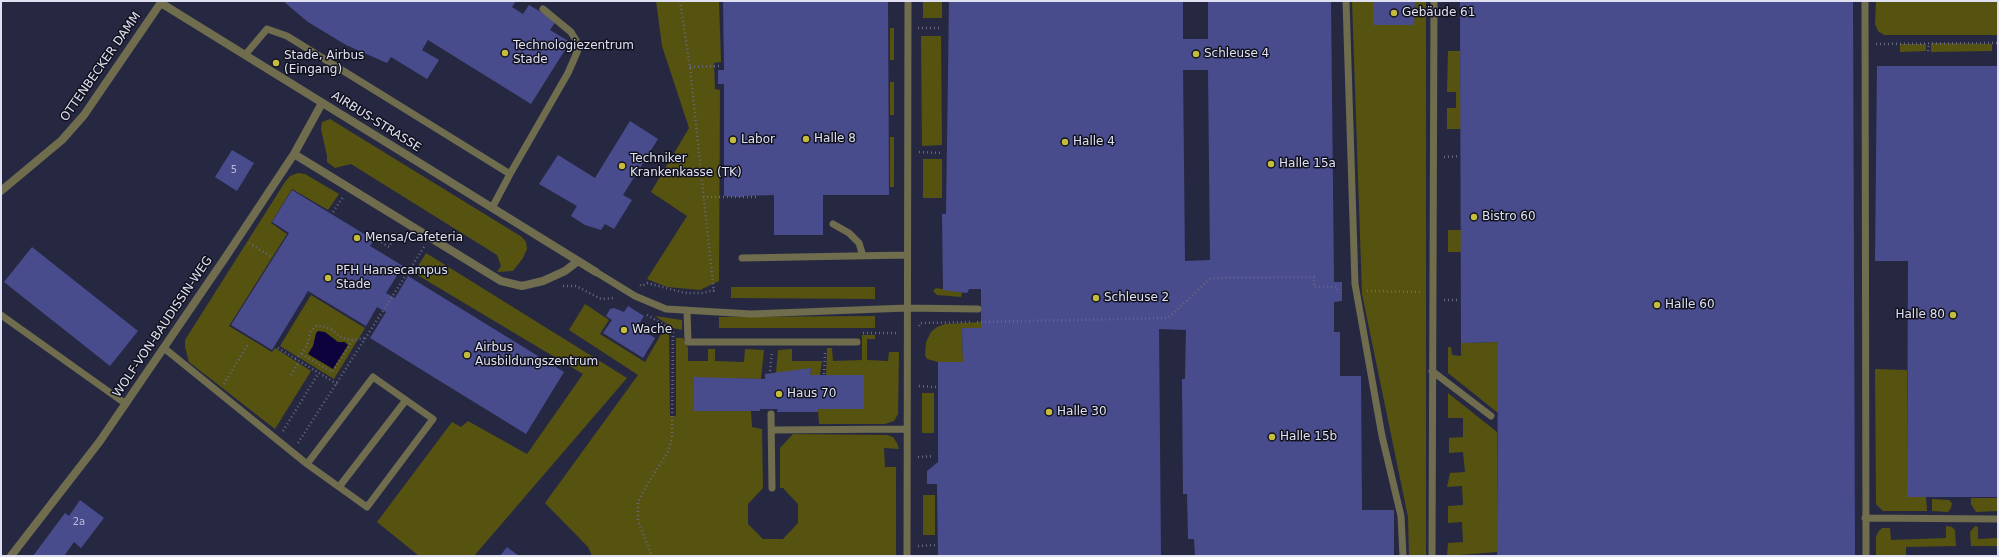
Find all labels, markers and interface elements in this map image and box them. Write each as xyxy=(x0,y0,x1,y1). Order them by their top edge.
place label: Gebäude 61 xyxy=(1402,6,1475,20)
marker: Gebäude 61 xyxy=(1389,8,1399,18)
street label: OTTENBECKER DAMM xyxy=(58,10,144,124)
place label: Technologiezentrum Stade xyxy=(513,39,634,67)
place label: Schleuse 4 xyxy=(1204,47,1269,61)
marker: Technologiezentrum Stade xyxy=(500,48,510,58)
place label: Stade, Airbus (Eingang) xyxy=(284,49,364,77)
marker: Schleuse 4 xyxy=(1191,49,1201,59)
marker: Stade, Airbus (Eingang) xyxy=(271,58,281,68)
street label: AIRBUS-STRASSE xyxy=(329,89,423,155)
place label: Halle 8 xyxy=(814,132,856,146)
place label: Labor xyxy=(741,133,775,147)
marker: Halle 8 xyxy=(801,134,811,144)
marker: Labor xyxy=(728,135,738,145)
place label: Halle 4 xyxy=(1073,135,1115,149)
marker: Halle 4 xyxy=(1060,137,1070,147)
place label: Techniker Krankenkasse (TK) xyxy=(630,152,742,180)
place label: Halle 15a xyxy=(1279,157,1336,171)
marker: Halle 15a xyxy=(1266,159,1276,169)
marker: Techniker Krankenkasse (TK) xyxy=(617,161,627,171)
house number: 5 xyxy=(231,164,237,176)
place label: Bistro 60 xyxy=(1482,210,1536,224)
marker: Bistro 60 xyxy=(1469,212,1479,222)
place label: Mensa/Cafeteria xyxy=(365,231,463,245)
marker: Mensa/Cafeteria xyxy=(352,233,362,243)
street label: WOLF-VON-BAUDISSIN-WEG xyxy=(110,254,216,400)
place label: PFH Hansecampus Stade xyxy=(336,264,448,292)
marker: PFH Hansecampus Stade xyxy=(323,273,333,283)
place label: Schleuse 2 xyxy=(1104,291,1169,305)
marker: Schleuse 2 xyxy=(1091,293,1101,303)
place label: Halle 60 xyxy=(1665,298,1715,312)
marker: Halle 60 xyxy=(1652,300,1662,310)
place label: Halle 80 xyxy=(1895,308,1945,322)
marker: Halle 80 xyxy=(1948,310,1958,320)
place label: Wache xyxy=(632,323,672,337)
marker: Wache xyxy=(619,325,629,335)
place label: Airbus Ausbildungszentrum xyxy=(475,341,598,369)
marker: Airbus Ausbildungszentrum xyxy=(462,350,472,360)
place label: Haus 70 xyxy=(787,387,836,401)
marker: Haus 70 xyxy=(774,389,784,399)
place label: Halle 30 xyxy=(1057,405,1107,419)
marker: Halle 30 xyxy=(1044,407,1054,417)
place label: Halle 15b xyxy=(1280,430,1337,444)
marker: Halle 15b xyxy=(1267,432,1277,442)
house number: 2a xyxy=(73,516,85,528)

